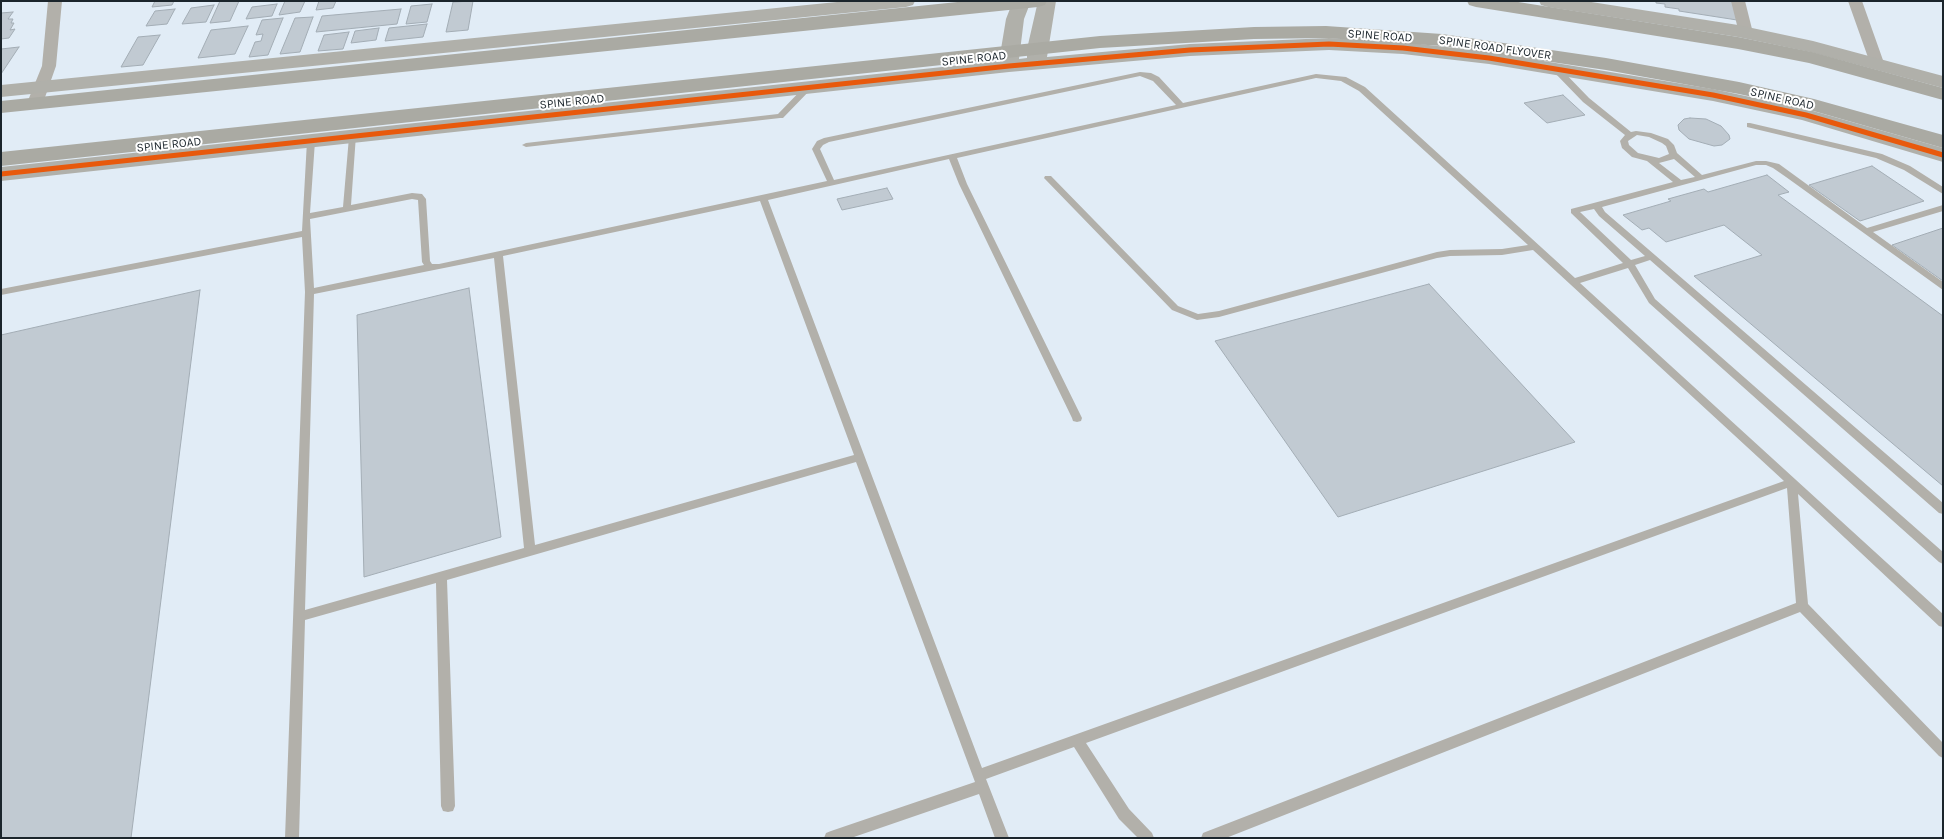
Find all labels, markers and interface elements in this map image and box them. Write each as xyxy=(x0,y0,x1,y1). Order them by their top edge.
street label: SPINE ROAD xyxy=(1347,27,1413,45)
street label: SPINE ROAD FLYOVER xyxy=(1438,33,1552,63)
street label: SPINE ROAD xyxy=(941,48,1007,70)
street label: SPINE ROAD xyxy=(1749,85,1815,113)
street label: SPINE ROAD xyxy=(539,91,605,113)
street label: SPINE ROAD xyxy=(136,134,202,156)

